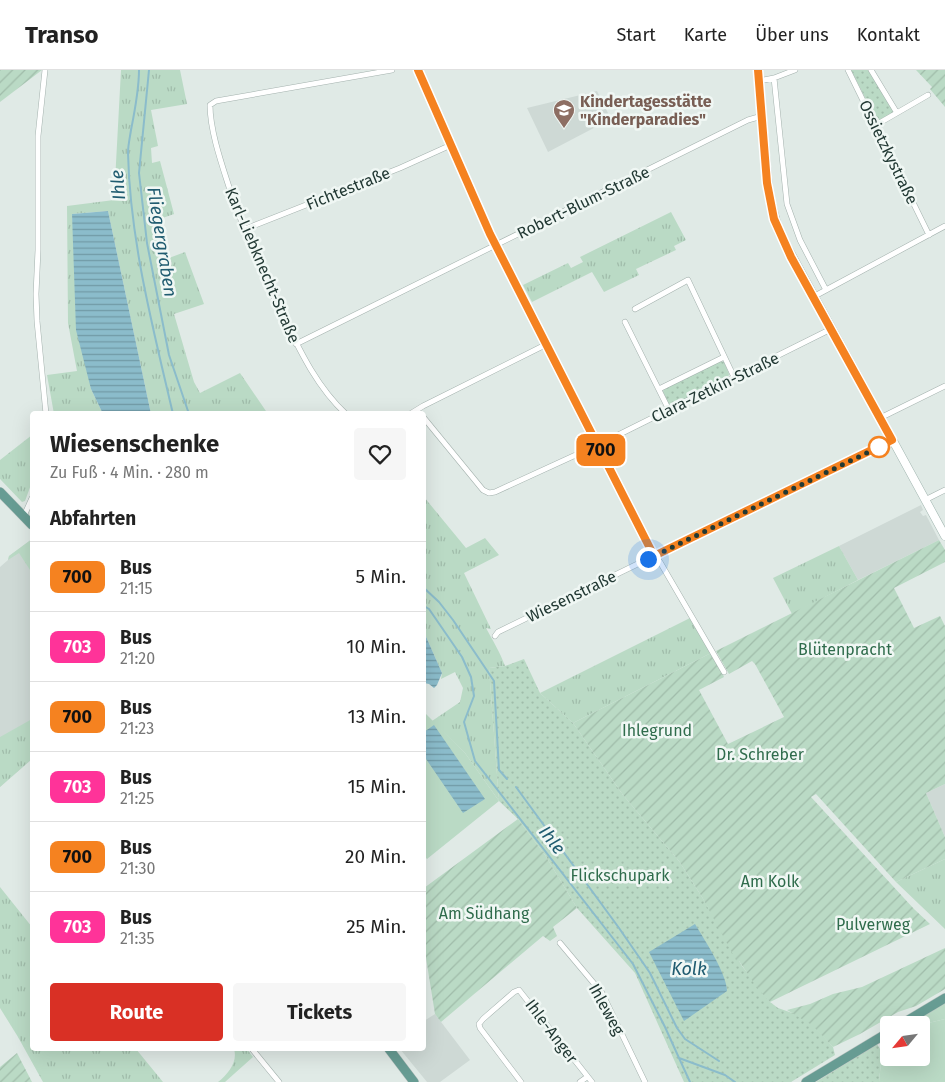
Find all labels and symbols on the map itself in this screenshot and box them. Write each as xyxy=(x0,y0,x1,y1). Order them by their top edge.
place label: Kindertagesstätte "Kinderparadies" xyxy=(580,92,712,129)
street label: Ossietzkystraße xyxy=(855,97,922,207)
school or university icon: Kindertagesstätte "Kinderparadies" xyxy=(552,98,576,129)
street label: Robert-Blum-Straße xyxy=(514,162,653,243)
street label: Fichtestraße xyxy=(303,163,393,214)
water label: Ihle xyxy=(106,169,130,201)
water label: Fliegergraben xyxy=(142,185,182,299)
street label: Karl-Liebknecht-Straße xyxy=(221,185,304,346)
street label: Clara-Zetkin-Straße xyxy=(648,348,782,427)
line badge: 700 xyxy=(572,434,630,466)
unlabelled marker xyxy=(868,436,890,458)
your location xyxy=(636,547,661,572)
street label: Wiesenstraße xyxy=(523,566,619,626)
park label: Blütenpracht xyxy=(798,640,892,659)
park label: Ihlegrund xyxy=(622,721,692,740)
park label: Dr. Schreber xyxy=(716,745,805,764)
water label: Ihle xyxy=(534,821,570,859)
park label: Flickschupark xyxy=(571,866,670,885)
park label: Am Kolk xyxy=(741,872,800,891)
park label: Am Südhang xyxy=(439,904,530,923)
park label: Pulverweg xyxy=(836,915,911,934)
water label: Kolk xyxy=(671,958,707,980)
street label: Ihleweg xyxy=(585,980,629,1039)
street label: Ihle-Anger xyxy=(521,996,582,1068)
north arrow xyxy=(880,1016,930,1066)

